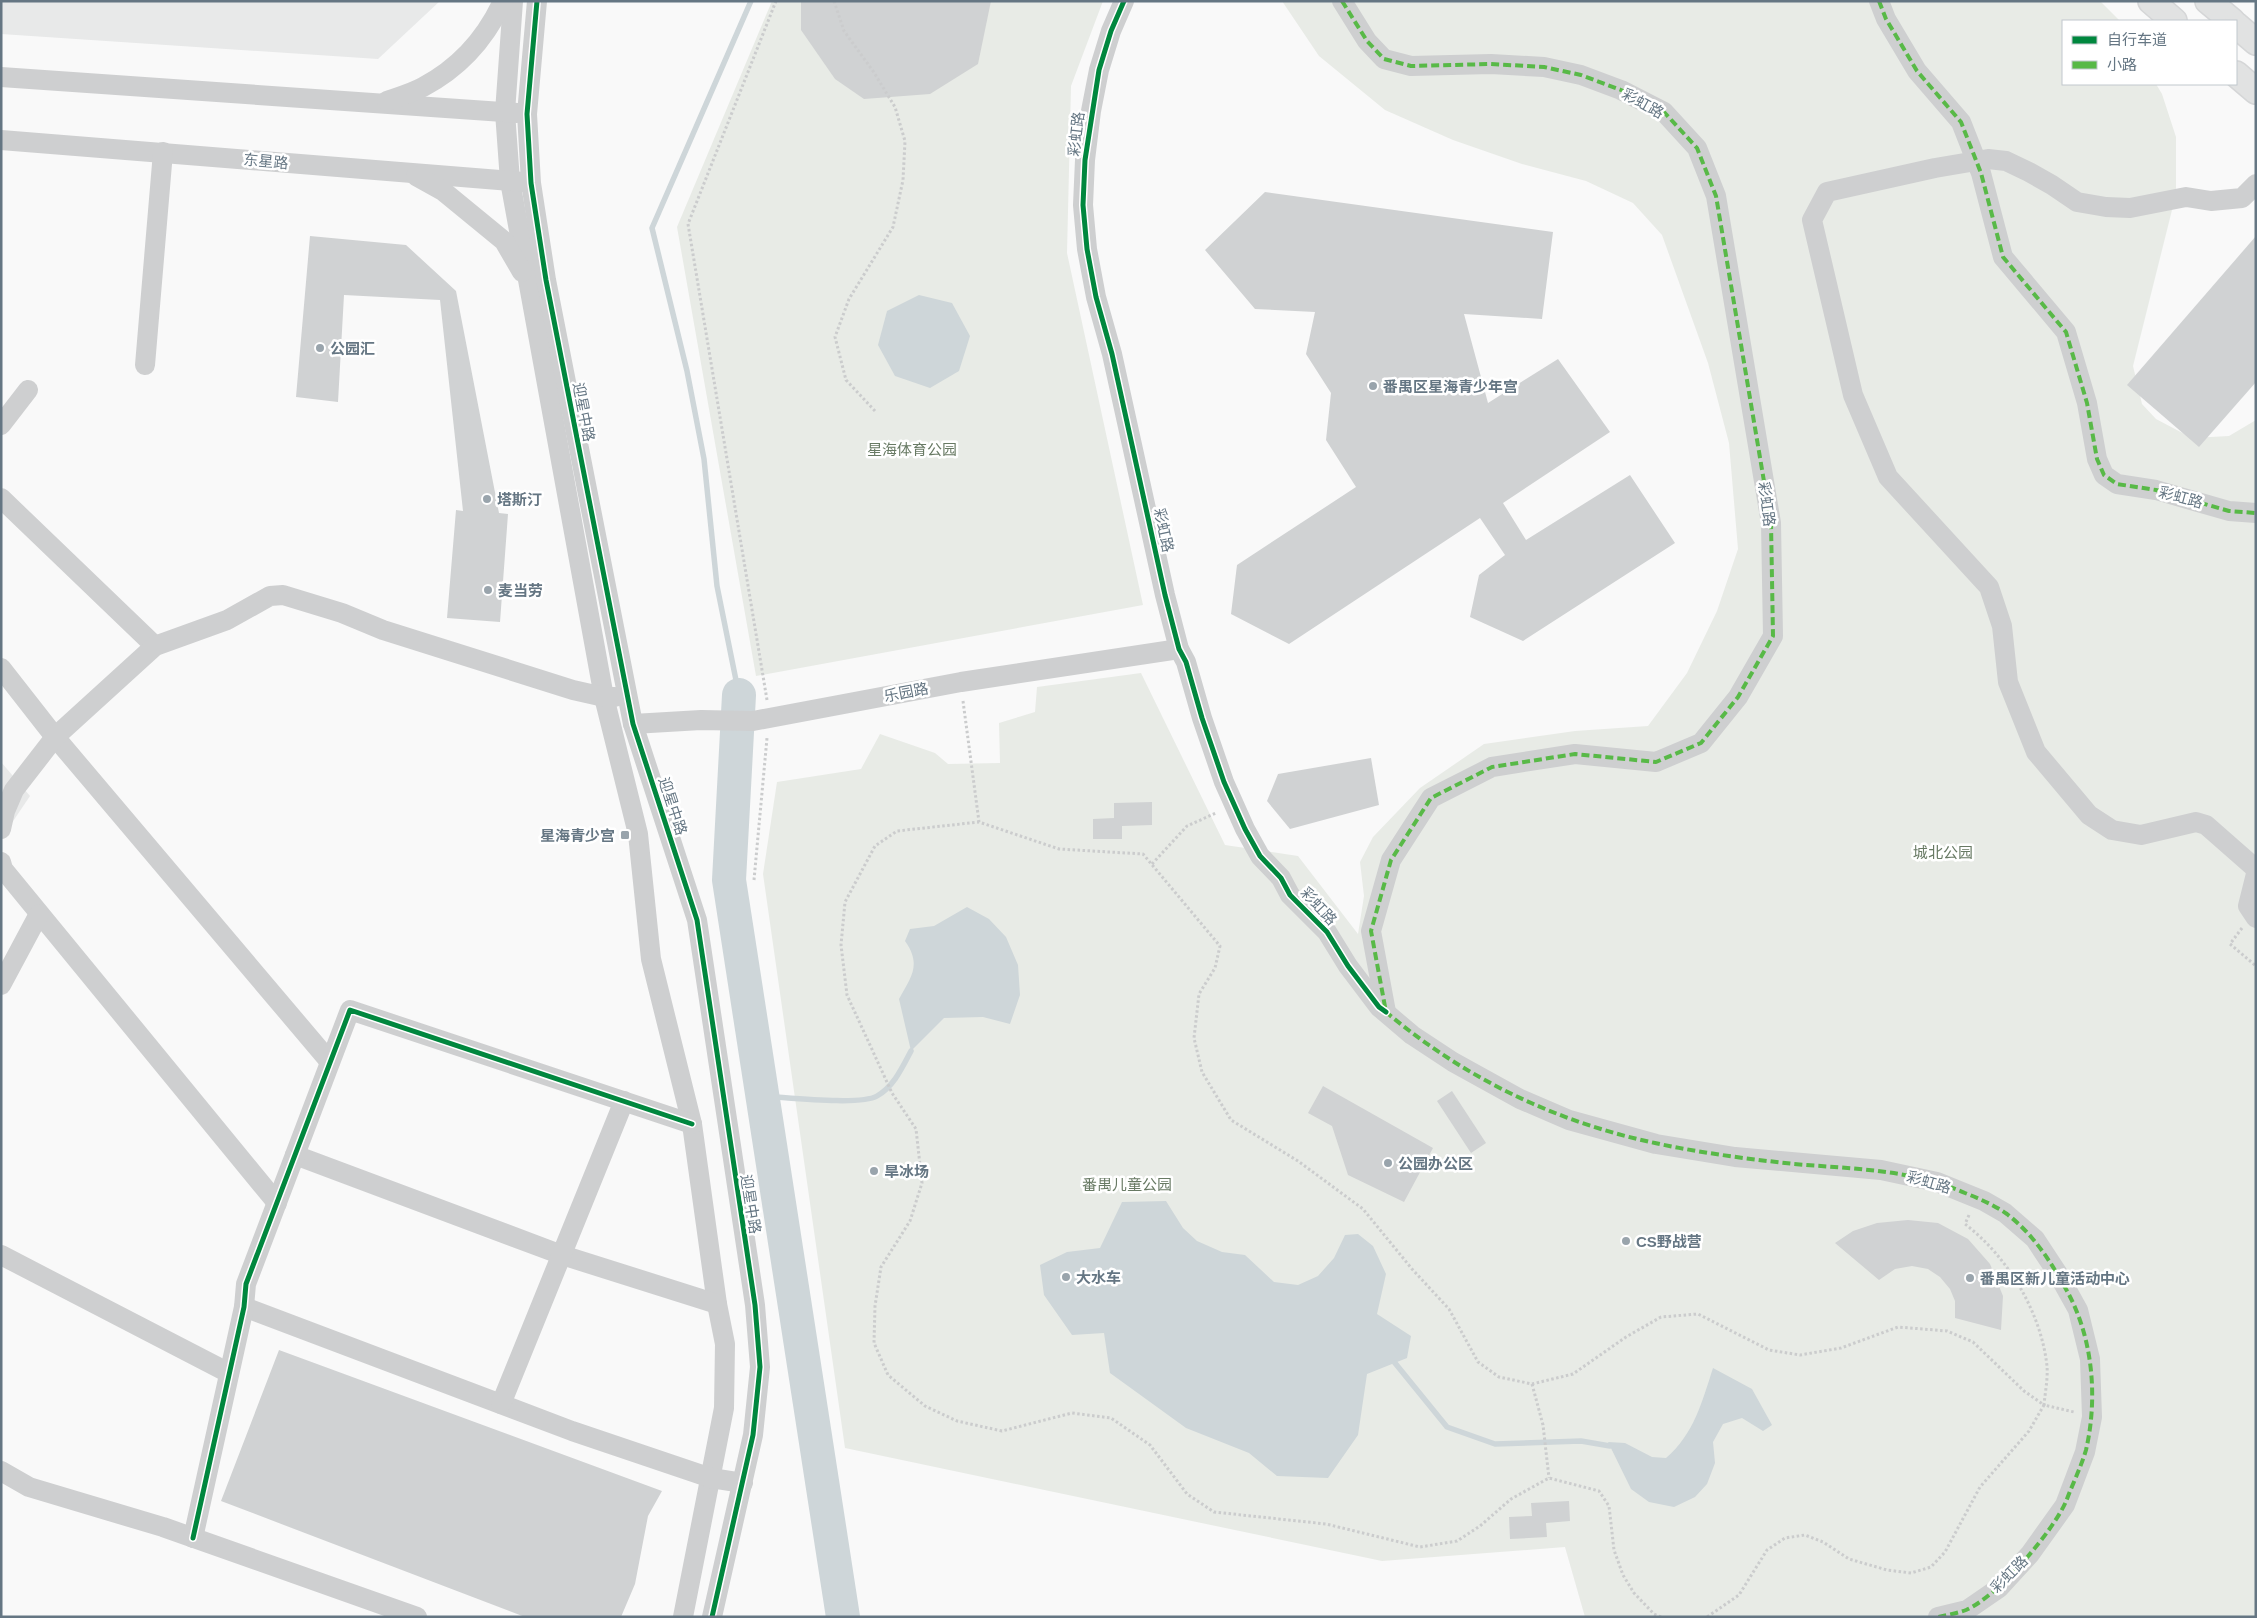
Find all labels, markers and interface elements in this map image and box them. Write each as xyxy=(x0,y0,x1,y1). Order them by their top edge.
legend xyxy=(2062,20,2237,85)
text: 自行车道 xyxy=(2107,31,2167,48)
text: 小路 xyxy=(2107,56,2137,73)
street label: 彩虹路 xyxy=(1619,85,1667,121)
street label: 彩虹路 xyxy=(1065,111,1087,157)
street label: 东星路 xyxy=(243,151,289,171)
place label: 公园汇 xyxy=(330,340,375,357)
marker: 公园汇 xyxy=(314,342,326,354)
place label: 番禺区星海青少年宫 xyxy=(1383,378,1518,395)
marker: 番禺区星海青少年宫 xyxy=(1367,380,1379,392)
street label: 迎星中路 xyxy=(570,381,598,443)
park label: 星海体育公园 xyxy=(867,441,957,458)
street label: 彩虹路 xyxy=(1755,481,1779,527)
street label: 彩虹路 xyxy=(2157,483,2205,511)
place label: 塔斯汀 xyxy=(497,491,542,508)
marker: 塔斯汀 xyxy=(481,493,493,505)
street label: 彩虹路 xyxy=(1151,506,1177,554)
place label: 麦当劳 xyxy=(498,582,543,599)
marker: 麦当劳 xyxy=(482,584,494,596)
street label: 乐园路 xyxy=(882,679,930,705)
street label: 迎星中路 xyxy=(656,775,690,837)
place label: 星海青少宫 xyxy=(540,827,615,844)
marker: 星海青少宫 xyxy=(619,829,631,841)
park label: 城北公园 xyxy=(1913,844,1973,861)
street label: 彩虹路 xyxy=(1297,884,1341,928)
place label: 公园办公区 xyxy=(1398,1155,1473,1172)
marker: 公园办公区 xyxy=(1382,1157,1394,1169)
place label: 旱冰场 xyxy=(884,1163,929,1180)
marker: 旱冰场 xyxy=(868,1165,880,1177)
street label: 彩虹路 xyxy=(1905,1168,1953,1196)
street label: 迎星中路 xyxy=(738,1173,764,1235)
park label: 番禺儿童公园 xyxy=(1082,1176,1172,1193)
place label: CS野战营 xyxy=(1636,1233,1702,1250)
marker: CS野战营 xyxy=(1620,1235,1632,1247)
place label: 大水车 xyxy=(1076,1269,1121,1286)
place label: 番禺区新儿童活动中心 xyxy=(1980,1270,2130,1287)
marker: 大水车 xyxy=(1060,1271,1072,1283)
marker: 番禺区新儿童活动中心 xyxy=(1964,1272,1976,1284)
street label: 彩虹路 xyxy=(1987,1552,2031,1596)

